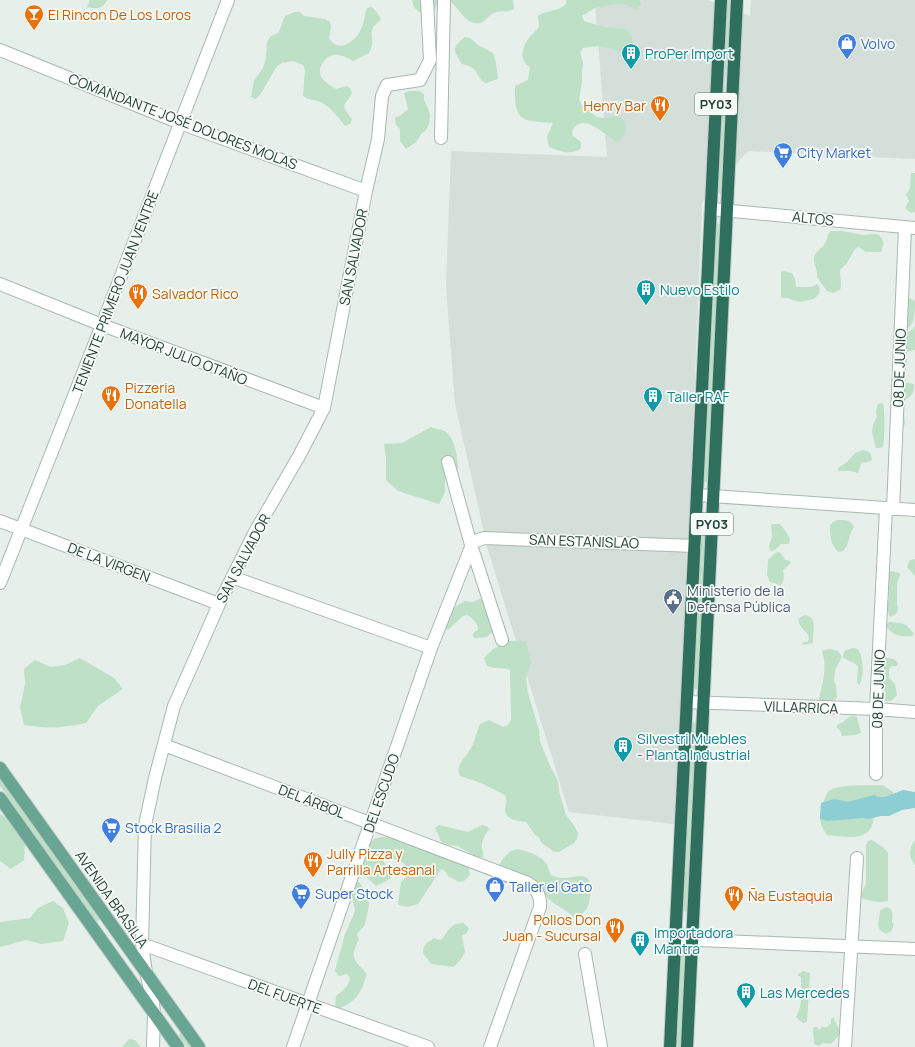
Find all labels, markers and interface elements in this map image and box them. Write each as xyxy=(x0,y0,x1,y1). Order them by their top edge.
bar icon: El Rincon De Los Loros xyxy=(23,3,45,31)
place label: El Rincon De Los Loros xyxy=(48,5,191,24)
shop icon: Volvo xyxy=(836,32,858,60)
place label: Volvo xyxy=(861,34,895,53)
building icon: ProPer Import xyxy=(620,42,642,70)
place label: ProPer Import xyxy=(645,44,734,63)
street label: COMANDANTE JOSÉ DOLORES MOLAS xyxy=(66,68,301,174)
road number: PY03 xyxy=(695,93,737,115)
restaurant icon: Henry Bar xyxy=(649,94,671,122)
place label: Henry Bar xyxy=(584,96,646,115)
supermarket icon: City Market xyxy=(772,141,794,169)
place label: City Market xyxy=(797,143,871,162)
street label: TENIENTE PRIMERO JUAN VENTRE xyxy=(67,188,163,396)
street label: ALTOS xyxy=(791,206,835,230)
street label: SAN SALVADOR xyxy=(334,207,372,307)
building icon: Nuevo Estilo xyxy=(635,278,657,306)
place label: Nuevo Estilo xyxy=(660,280,739,299)
restaurant icon: Salvador Rico xyxy=(127,282,149,310)
place label: Salvador Rico xyxy=(152,284,239,303)
street label: MAYOR JULIO OTAÑO xyxy=(118,323,250,389)
street label: 08 DE JUNIO xyxy=(888,328,910,408)
place label: Pizzeria Donatella xyxy=(125,378,187,413)
restaurant icon: Pizzeria Donatella xyxy=(100,384,122,412)
building icon: Taller RAF xyxy=(642,385,664,413)
place label: Taller RAF xyxy=(667,387,729,406)
street label: SAN SALVADOR xyxy=(212,510,274,606)
road number: PY03 xyxy=(691,513,733,535)
street label: SAN ESTANISLAO xyxy=(528,530,640,552)
street label: DE LA VIRGEN xyxy=(65,538,153,586)
place label: Ministerio de la Defensa Pública xyxy=(687,581,791,616)
public building icon: Ministerio de la Defensa Pública xyxy=(662,587,684,615)
street label: 08 DE JUNIO xyxy=(867,649,889,729)
street label: VILLARRICA xyxy=(763,696,839,718)
place label: Silvestri Muebles - Planta Industrial xyxy=(637,729,750,764)
building icon: Silvestri Muebles - Planta Industrial xyxy=(612,735,634,763)
street label: DEL ESCUDO xyxy=(359,751,403,835)
street label: DEL ÁRBOL xyxy=(276,780,348,822)
supermarket icon: Stock Brasilia 2 xyxy=(100,816,122,844)
place label: Stock Brasilia 2 xyxy=(125,818,222,837)
place label: Jully Pizza y Parrilla Artesanal xyxy=(327,844,435,879)
street label: AVENIDA BRASILIA xyxy=(71,846,153,952)
restaurant icon: Jully Pizza y Parrilla Artesanal xyxy=(302,850,324,878)
shop icon: Taller el Gato xyxy=(484,875,506,903)
place label: Taller el Gato xyxy=(509,877,592,896)
supermarket icon: Super Stock xyxy=(290,882,312,910)
place label: Super Stock xyxy=(315,884,394,903)
restaurant icon: Ña Eustaquia xyxy=(723,884,745,912)
place label: Ña Eustaquia xyxy=(748,886,833,905)
place label: Pollos Don Juan - Sucursal xyxy=(502,910,601,945)
restaurant icon: Pollos Don Juan - Sucursal xyxy=(604,916,626,944)
place label: Importadora Mantra xyxy=(654,923,733,958)
building icon: Importadora Mantra xyxy=(629,929,651,957)
street label: DEL FUERTE xyxy=(246,974,324,1018)
building icon: Las Mercedes xyxy=(735,981,757,1009)
place label: Las Mercedes xyxy=(760,983,849,1002)

